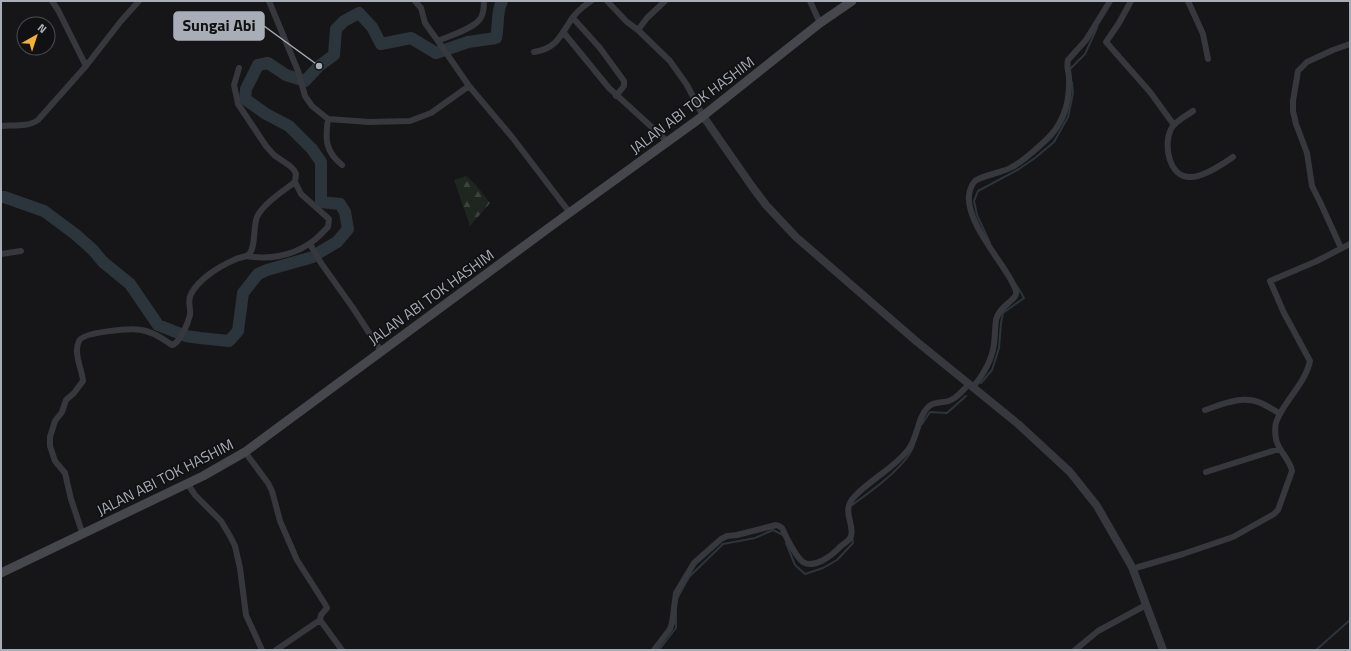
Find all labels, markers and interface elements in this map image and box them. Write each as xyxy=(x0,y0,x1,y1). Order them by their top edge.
callout: Sungai Abi xyxy=(174,12,264,40)
text: Sungai Abi xyxy=(182,13,256,37)
north arrow xyxy=(16,16,56,56)
text: N xyxy=(34,20,50,37)
street label: JALAN ABI TOK HASHIM xyxy=(625,50,759,160)
street label: JALAN ABI TOK HASHIM xyxy=(363,243,499,351)
street label: JALAN ABI TOK HASHIM xyxy=(93,433,237,521)

